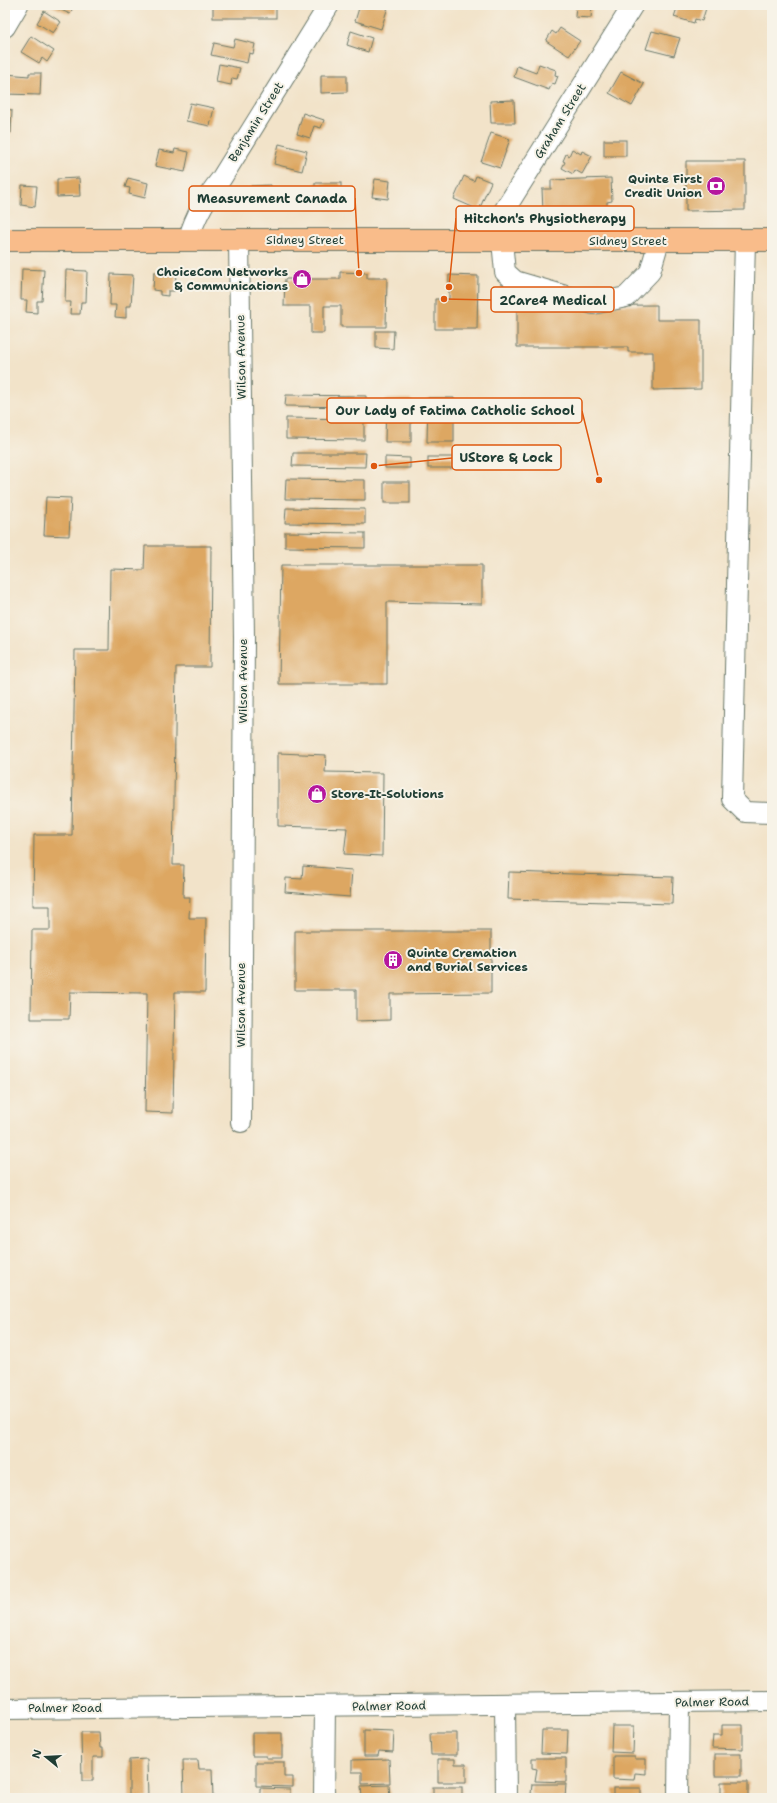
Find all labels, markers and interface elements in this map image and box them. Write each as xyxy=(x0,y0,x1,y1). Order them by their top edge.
street label: Benjamin Street xyxy=(225,79,287,165)
street label: Graham Street xyxy=(530,80,590,162)
place label: Quinte First Credit Union xyxy=(625,171,702,201)
bank icon: Quinte First Credit Union xyxy=(705,175,727,197)
callout: Measurement Canada xyxy=(189,186,355,211)
text: Measurement Canada xyxy=(197,190,347,207)
callout: Hitchon's Physiotherapy xyxy=(456,206,634,231)
text: Hitchon's Physiotherapy xyxy=(464,210,626,227)
street label: Sidney Street xyxy=(266,232,344,248)
street label: Sidney Street xyxy=(589,233,667,249)
place label: ChoiceCom Networks & Communications xyxy=(157,264,288,294)
shop icon: ChoiceCom Networks & Communications xyxy=(291,268,313,290)
callout: 2Care4 Medical xyxy=(491,287,614,312)
text: 2Care4 Medical xyxy=(499,292,607,309)
street label: Wilson Avenue xyxy=(232,314,250,400)
callout: Our Lady of Fatima Catholic School xyxy=(327,398,582,423)
text: Our Lady of Fatima Catholic School xyxy=(335,402,575,419)
callout: UStore & Lock xyxy=(452,445,561,470)
text: UStore & Lock xyxy=(459,449,553,466)
street label: Wilson Avenue xyxy=(235,638,251,724)
shop icon: Store-It-Solutions xyxy=(306,783,328,805)
place label: Store-It-Solutions xyxy=(331,786,444,802)
place label: Quinte Cremation and Burial Services xyxy=(407,945,528,975)
building icon: Quinte Cremation and Burial Services xyxy=(382,949,404,971)
street label: Wilson Avenue xyxy=(233,962,249,1048)
street label: Palmer Road xyxy=(675,1693,750,1711)
street label: Palmer Road xyxy=(352,1697,427,1715)
street label: Palmer Road xyxy=(28,1700,102,1716)
north arrow xyxy=(26,1737,66,1777)
text: N xyxy=(28,1747,46,1761)

